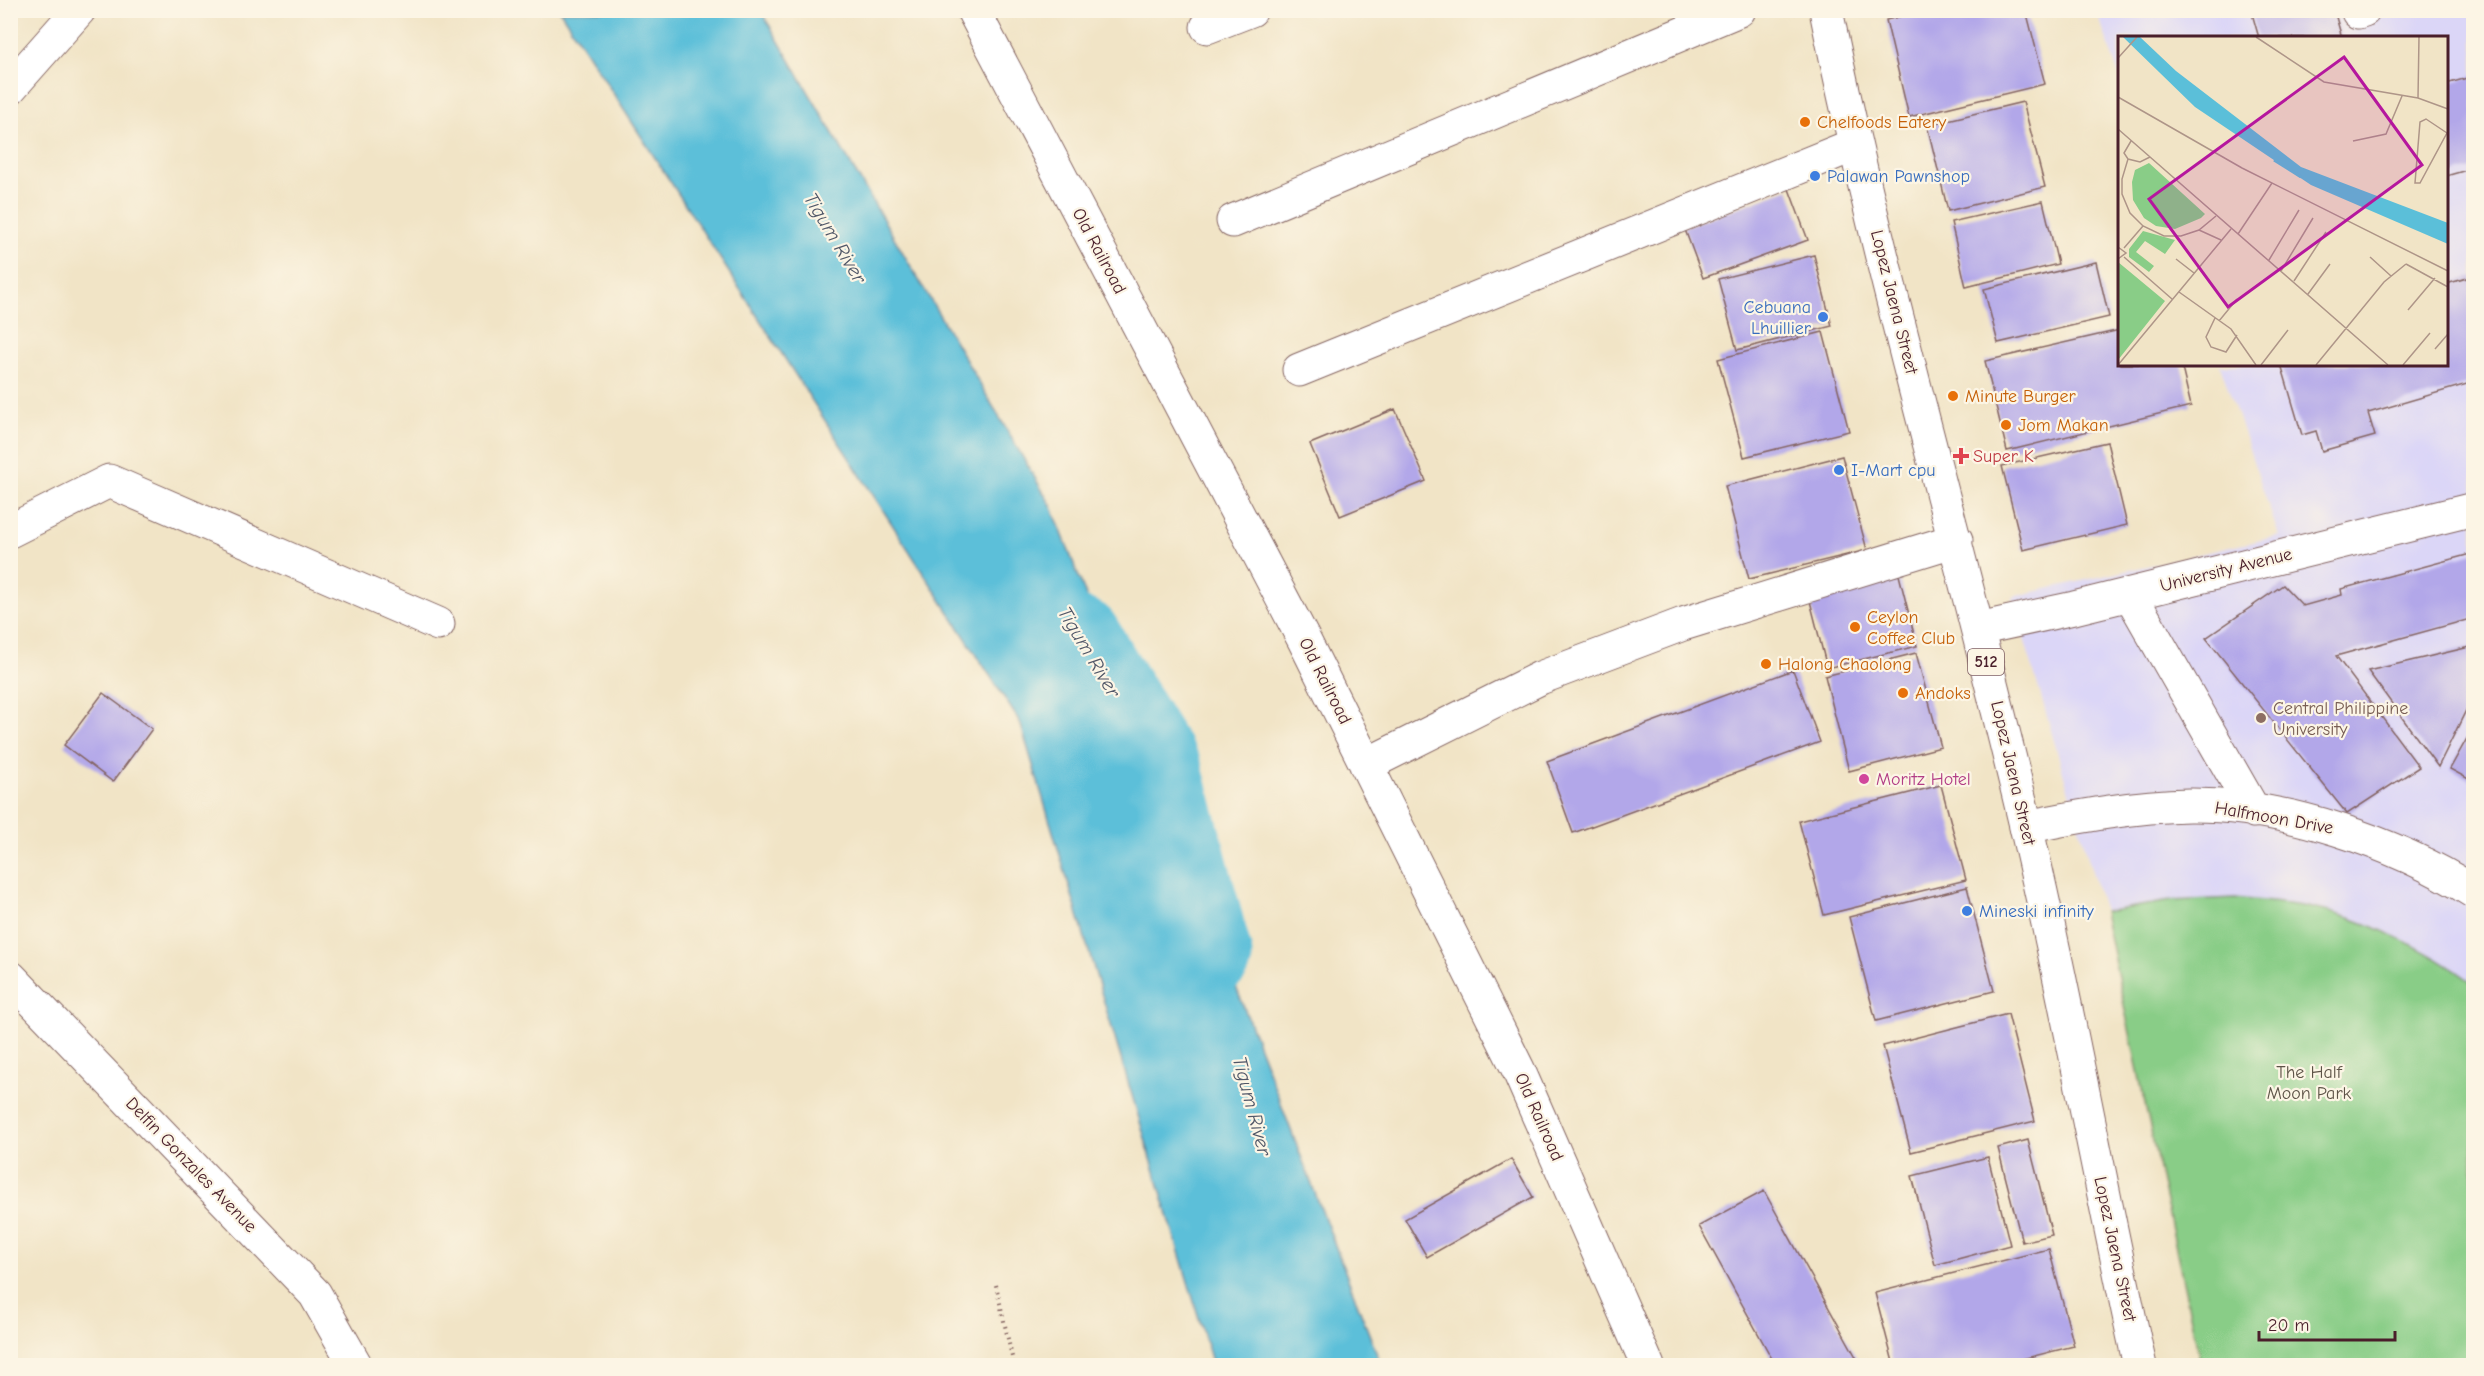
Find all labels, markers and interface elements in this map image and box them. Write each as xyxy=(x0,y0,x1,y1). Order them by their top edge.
inset map xyxy=(2118,36,2448,366)
place label: Chelfoods Eatery xyxy=(1817,112,1947,133)
marker: Chelfoods Eatery xyxy=(1798,115,1812,129)
place label: Palawan Pawnshop xyxy=(1827,166,1970,187)
marker: Palawan Pawnshop xyxy=(1808,169,1822,183)
water label: Tigum River xyxy=(799,188,872,288)
street label: Old Railroad xyxy=(1068,205,1130,297)
street label: Lopez Jaena Street xyxy=(1866,228,1922,377)
place label: Cebuana Lhuillier xyxy=(1744,297,1812,339)
marker: Cebuana Lhuillier xyxy=(1816,310,1830,324)
place label: Minute Burger xyxy=(1965,386,2076,407)
marker: Minute Burger xyxy=(1946,389,1960,403)
place label: Jom Makan xyxy=(2018,415,2109,436)
marker: Jom Makan xyxy=(1999,418,2013,432)
place label: Super K xyxy=(1973,446,2034,467)
marker: Super K xyxy=(1954,449,1968,463)
place label: I-Mart cpu xyxy=(1851,460,1935,481)
marker: I-Mart cpu xyxy=(1832,463,1846,477)
street label: University Avenue xyxy=(2158,543,2294,597)
water label: Tigum River xyxy=(1053,602,1126,702)
place label: Ceylon Coffee Club xyxy=(1867,607,1955,649)
marker: Ceylon Coffee Club xyxy=(1848,620,1862,634)
street label: Old Railroad xyxy=(1294,634,1356,728)
road number: 512 xyxy=(1968,649,2004,675)
place label: Halong Chaolong xyxy=(1778,654,1912,675)
marker: Halong Chaolong xyxy=(1759,657,1773,671)
place label: Andoks xyxy=(1915,683,1971,704)
marker: Andoks xyxy=(1896,686,1910,700)
place label: Central Philippine University xyxy=(2273,698,2408,740)
street label: Lopez Jaena Street xyxy=(1986,699,2040,848)
marker: Central Philippine University xyxy=(2254,711,2268,725)
place label: Moritz Hotel xyxy=(1876,769,1971,790)
marker: Moritz Hotel xyxy=(1857,772,1871,786)
street label: Halfmoon Drive xyxy=(2213,797,2335,839)
place label: Mineski infinity xyxy=(1979,901,2095,922)
marker: Mineski infinity xyxy=(1960,904,1974,918)
water label: Tigum River xyxy=(1228,1054,1277,1159)
park label: The Half Moon Park xyxy=(2267,1062,2352,1104)
street label: Old Railroad xyxy=(1510,1070,1568,1164)
street label: Delfin Gonzales Avenue xyxy=(121,1093,261,1237)
street label: Lopez Jaena Street xyxy=(2089,1175,2141,1324)
scale bar xyxy=(2259,1304,2396,1342)
text: 20 m xyxy=(2268,1315,2309,1336)

